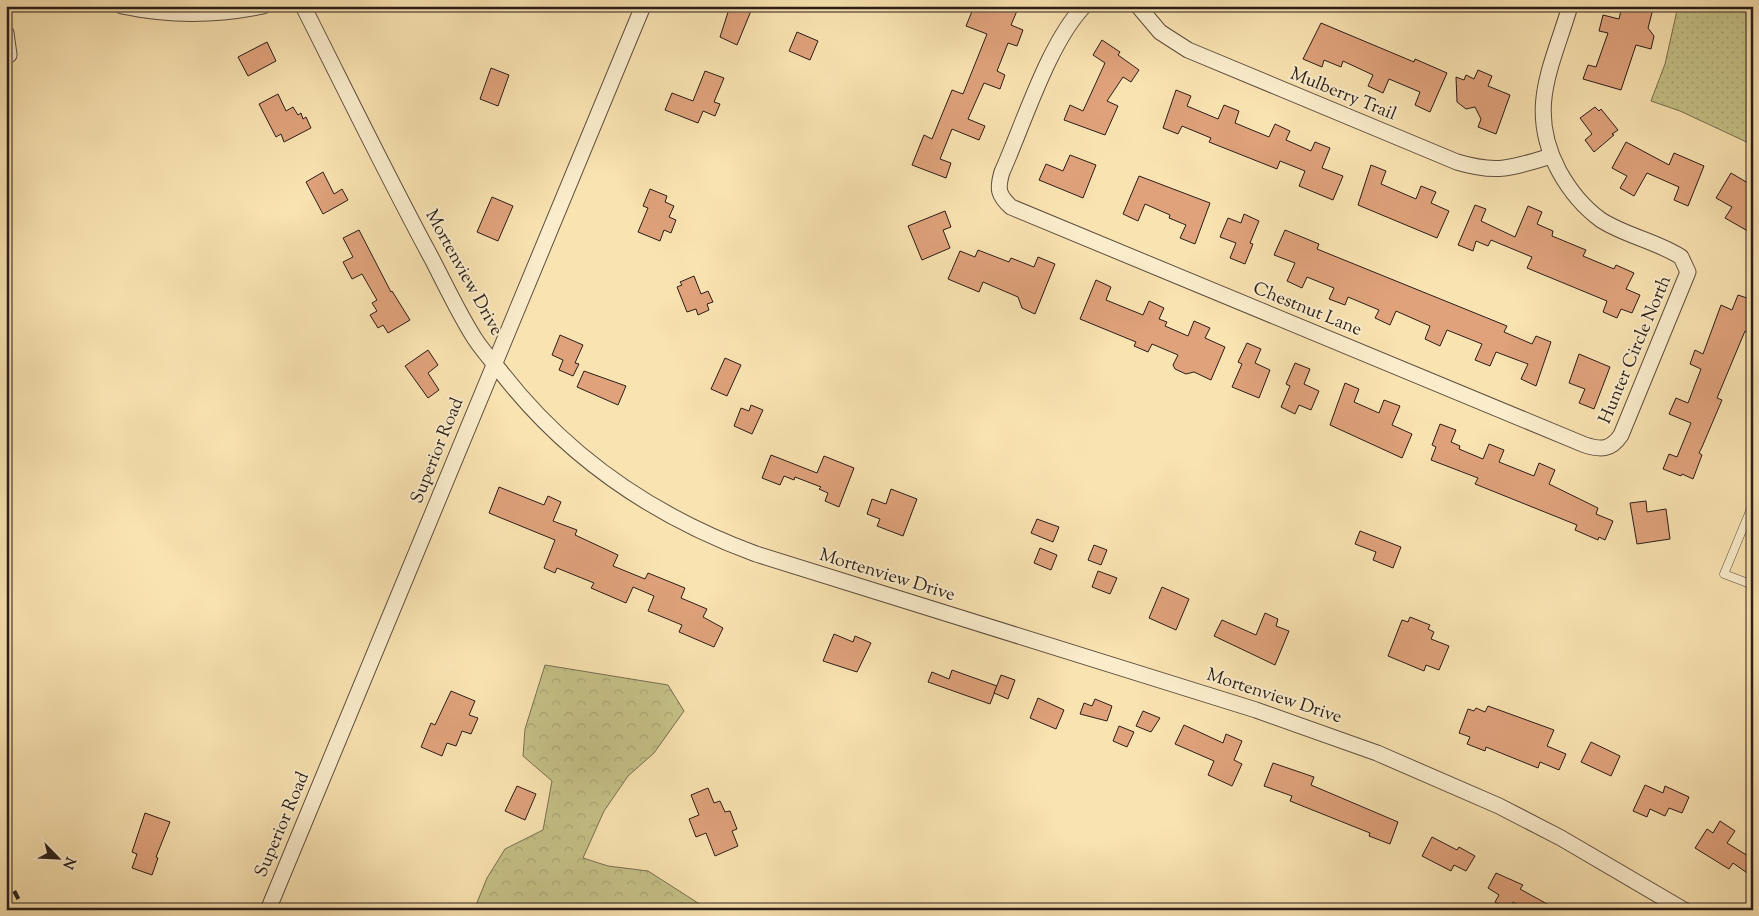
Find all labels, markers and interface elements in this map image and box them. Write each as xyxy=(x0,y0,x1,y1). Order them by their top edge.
street label: Mulberry Trail xyxy=(1286,62,1400,128)
street label: Mortenview Drive xyxy=(418,205,508,341)
street label: Hunter Circle North xyxy=(1593,271,1679,428)
street label: Chestnut Lane xyxy=(1249,276,1365,344)
street label: Superior Road xyxy=(405,394,471,508)
street label: Mortenview Drive xyxy=(816,543,958,609)
street label: Mortenview Drive xyxy=(1203,663,1345,731)
street label: Superior Road xyxy=(249,768,317,882)
north arrow xyxy=(32,834,82,884)
text: N xyxy=(57,853,79,872)

